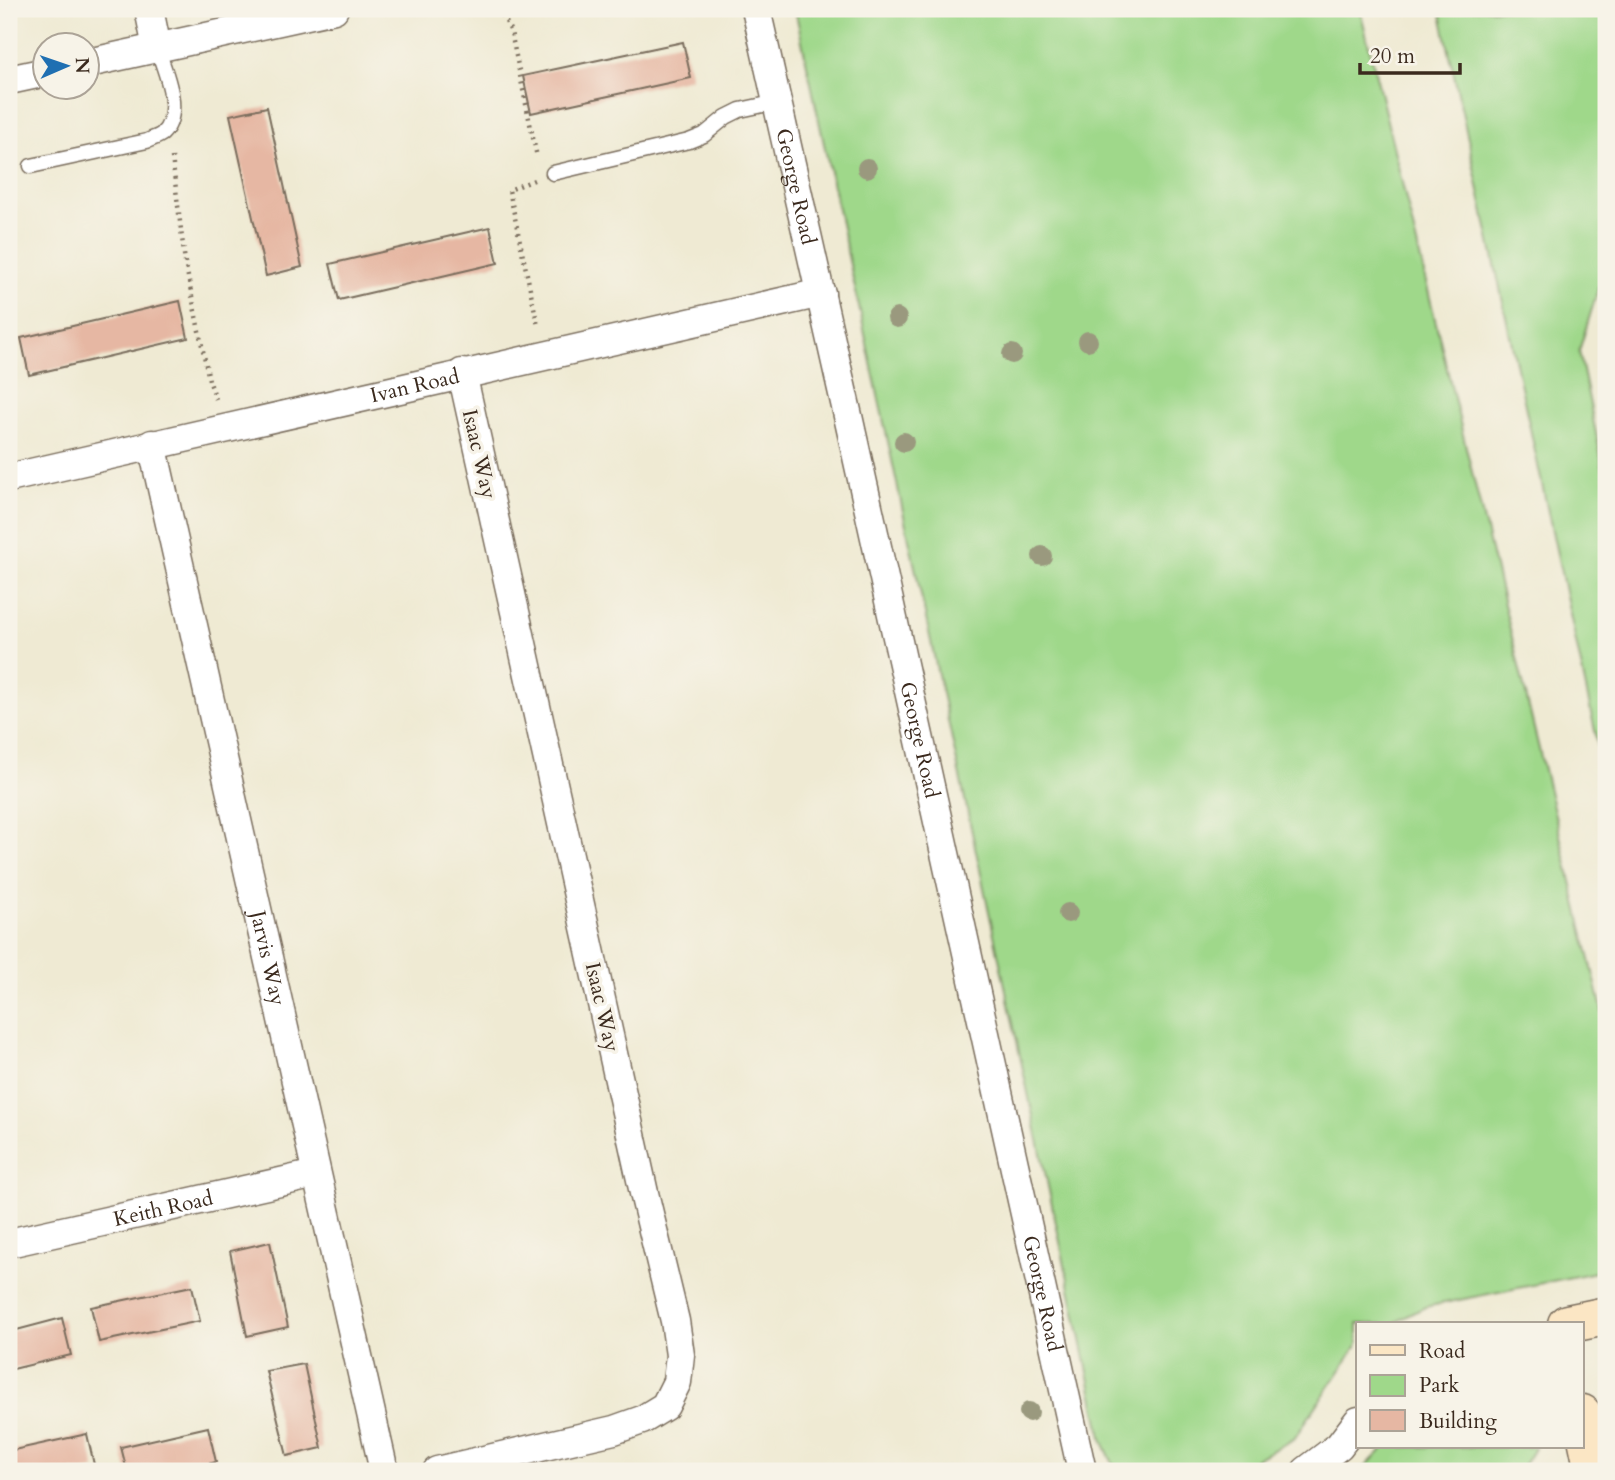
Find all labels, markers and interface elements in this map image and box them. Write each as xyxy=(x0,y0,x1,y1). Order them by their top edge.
north arrow xyxy=(32,32,102,102)
scale bar xyxy=(1360,32,1459,76)
text: 20 m xyxy=(1370,42,1415,71)
text: N xyxy=(69,57,95,75)
street label: George Road xyxy=(769,126,823,247)
street label: Ivan Road xyxy=(367,361,462,410)
street label: Isaac Way xyxy=(455,406,503,502)
street label: George Road xyxy=(893,679,947,801)
street label: Jarvis Way xyxy=(243,905,293,1008)
street label: Isaac Way xyxy=(578,959,626,1055)
street label: Keith Road xyxy=(111,1183,216,1234)
street label: George Road xyxy=(1016,1232,1070,1354)
legend xyxy=(1356,1322,1584,1448)
text: Road xyxy=(1419,1337,1465,1366)
text: Park xyxy=(1419,1371,1460,1400)
text: Building xyxy=(1419,1407,1497,1436)

